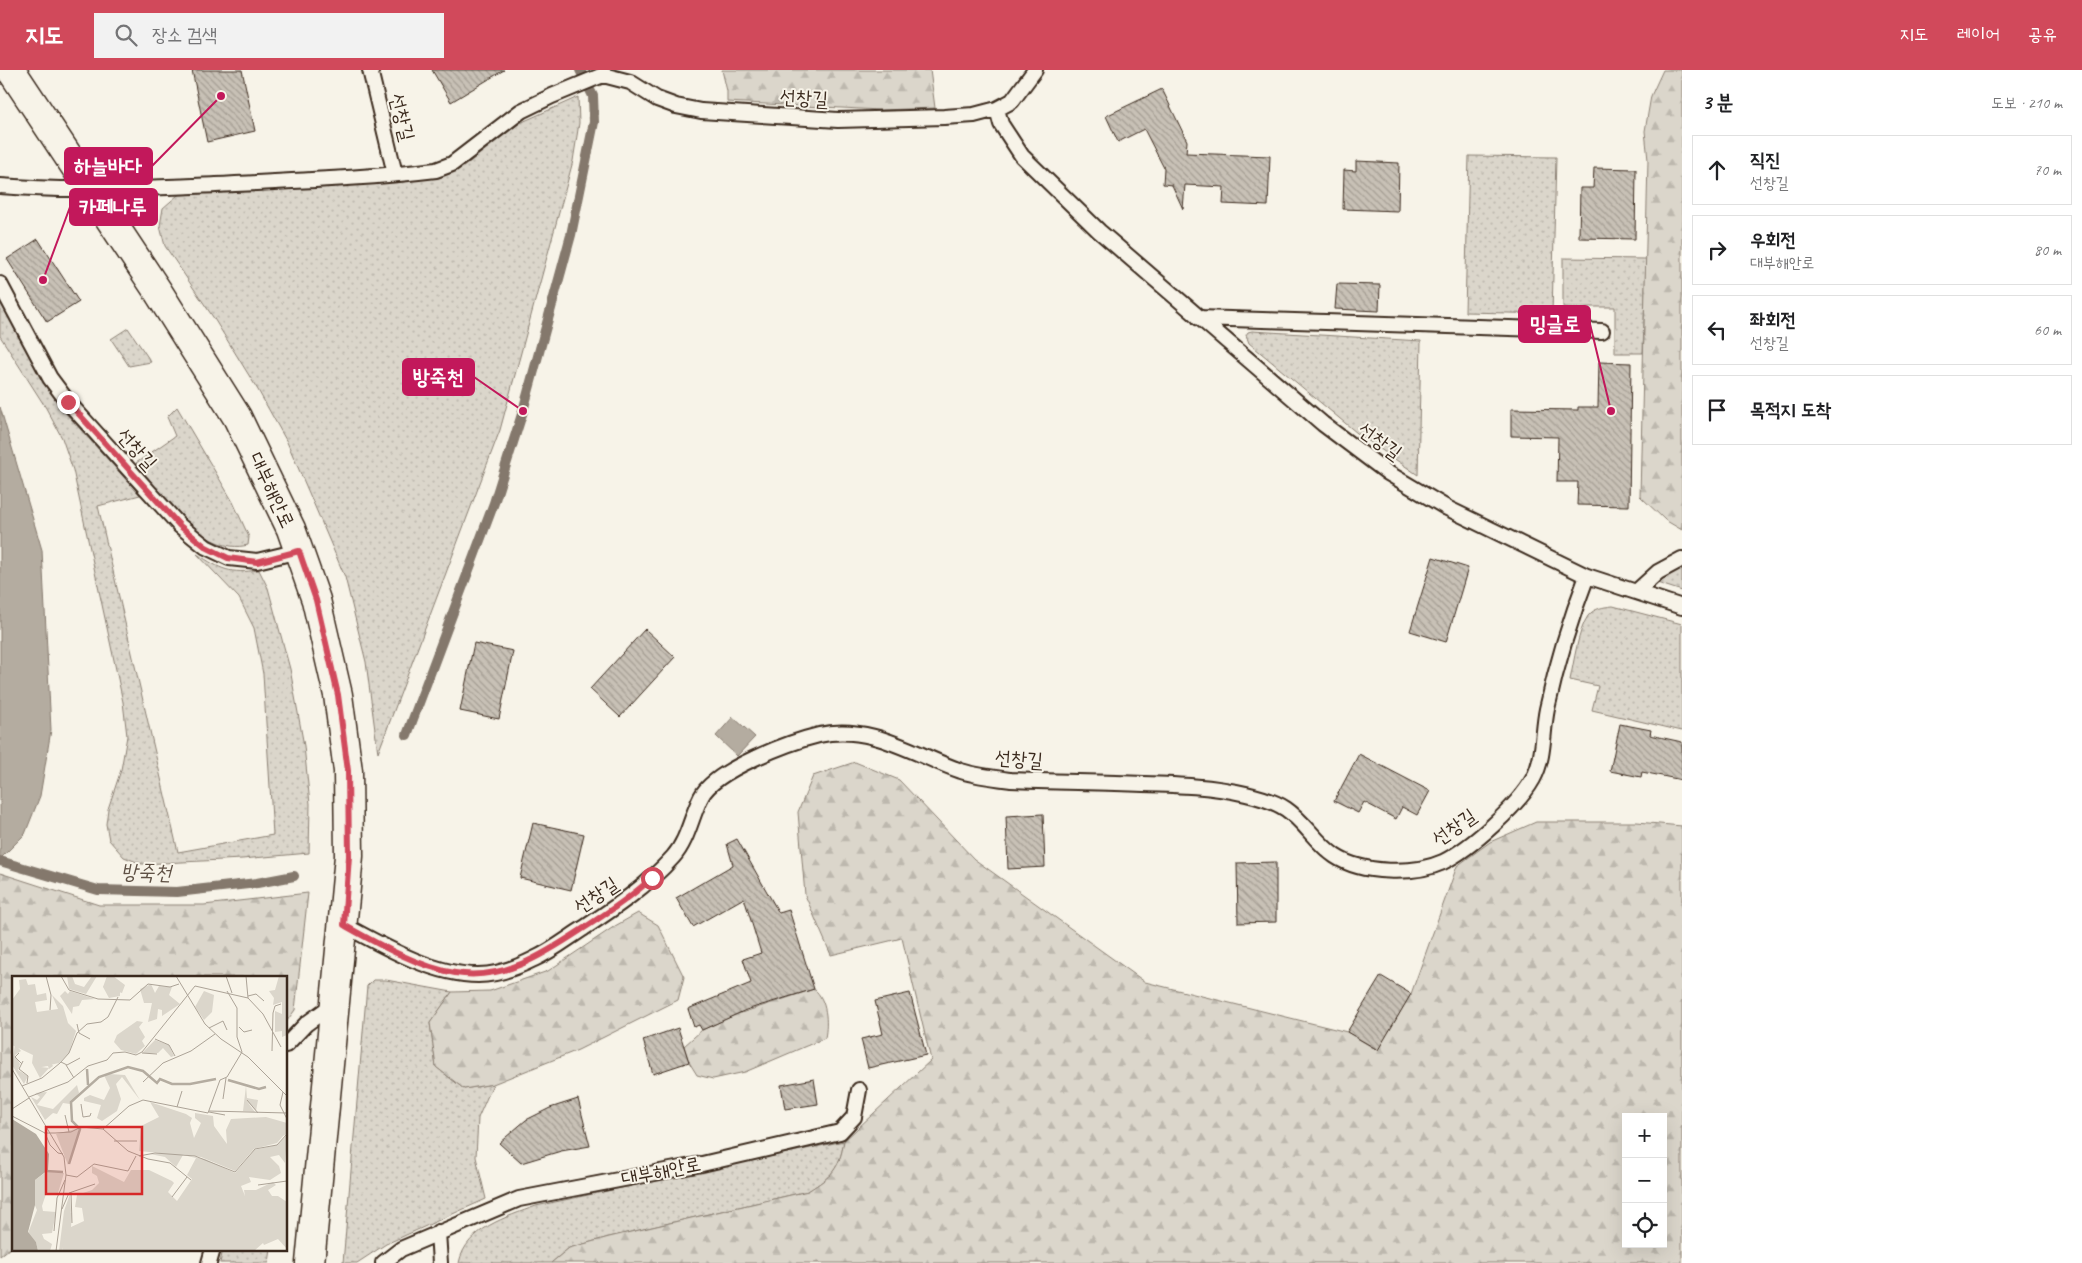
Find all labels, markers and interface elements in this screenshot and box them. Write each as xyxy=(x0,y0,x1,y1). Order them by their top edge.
search box xyxy=(94,13,444,58)
text: 지도 xyxy=(25,20,64,50)
icon: search xyxy=(112,21,140,49)
text: 장소 검색 xyxy=(152,23,217,47)
text: 지도 xyxy=(1900,23,1929,45)
text: 레이어 xyxy=(1957,23,2000,45)
text: 공유 xyxy=(2028,23,2057,45)
street label: 선창길 xyxy=(779,84,829,112)
text: 3 분 xyxy=(1702,89,1733,115)
street label: 선창길 xyxy=(384,91,420,143)
text: 도보 · 210 m xyxy=(1991,93,2062,113)
callout: 하늘바다 xyxy=(65,148,152,184)
text: 직진 xyxy=(1750,148,1781,172)
text: 하늘바다 xyxy=(73,153,142,179)
icon: ahead xyxy=(1703,156,1731,184)
text: 70 m xyxy=(2034,160,2061,180)
text: 선창길 xyxy=(1750,173,1789,193)
callout: 카페나루 xyxy=(70,189,157,225)
text: 카페나루 xyxy=(79,194,147,220)
text: 우회전 xyxy=(1750,228,1796,252)
icon: right xyxy=(1703,236,1731,264)
text: 80 m xyxy=(2034,240,2061,260)
text: 대부해안로 xyxy=(1750,253,1814,273)
callout: 밍글로 xyxy=(1519,306,1590,342)
text: 좌회전 xyxy=(1750,308,1796,332)
text: 밍글로 xyxy=(1530,311,1580,337)
icon: left xyxy=(1703,316,1731,344)
text: 60 m xyxy=(2034,320,2061,340)
text: 선창길 xyxy=(1750,333,1789,353)
callout: 방죽천 xyxy=(403,359,474,395)
text: 방죽천 xyxy=(413,364,463,390)
route end xyxy=(57,391,80,414)
icon: arrive xyxy=(1703,396,1731,424)
text: 목적지 도착 xyxy=(1750,398,1831,422)
street label: 선창길 xyxy=(1353,417,1407,465)
street label: 선창길 xyxy=(112,423,162,475)
street label: 대부해안로 xyxy=(244,448,300,532)
street label: 선창길 xyxy=(994,745,1044,773)
street label: 선창길 xyxy=(1427,803,1481,851)
water label: 방죽천 xyxy=(120,859,174,885)
route start xyxy=(641,867,664,890)
street label: 선창길 xyxy=(569,871,623,919)
inset map xyxy=(12,976,288,1250)
map controls xyxy=(1622,1113,1667,1248)
button: + xyxy=(1622,1113,1667,1158)
street label: 대부해안로 xyxy=(619,1151,703,1191)
button: − xyxy=(1622,1158,1667,1203)
button: locate xyxy=(1622,1203,1667,1248)

